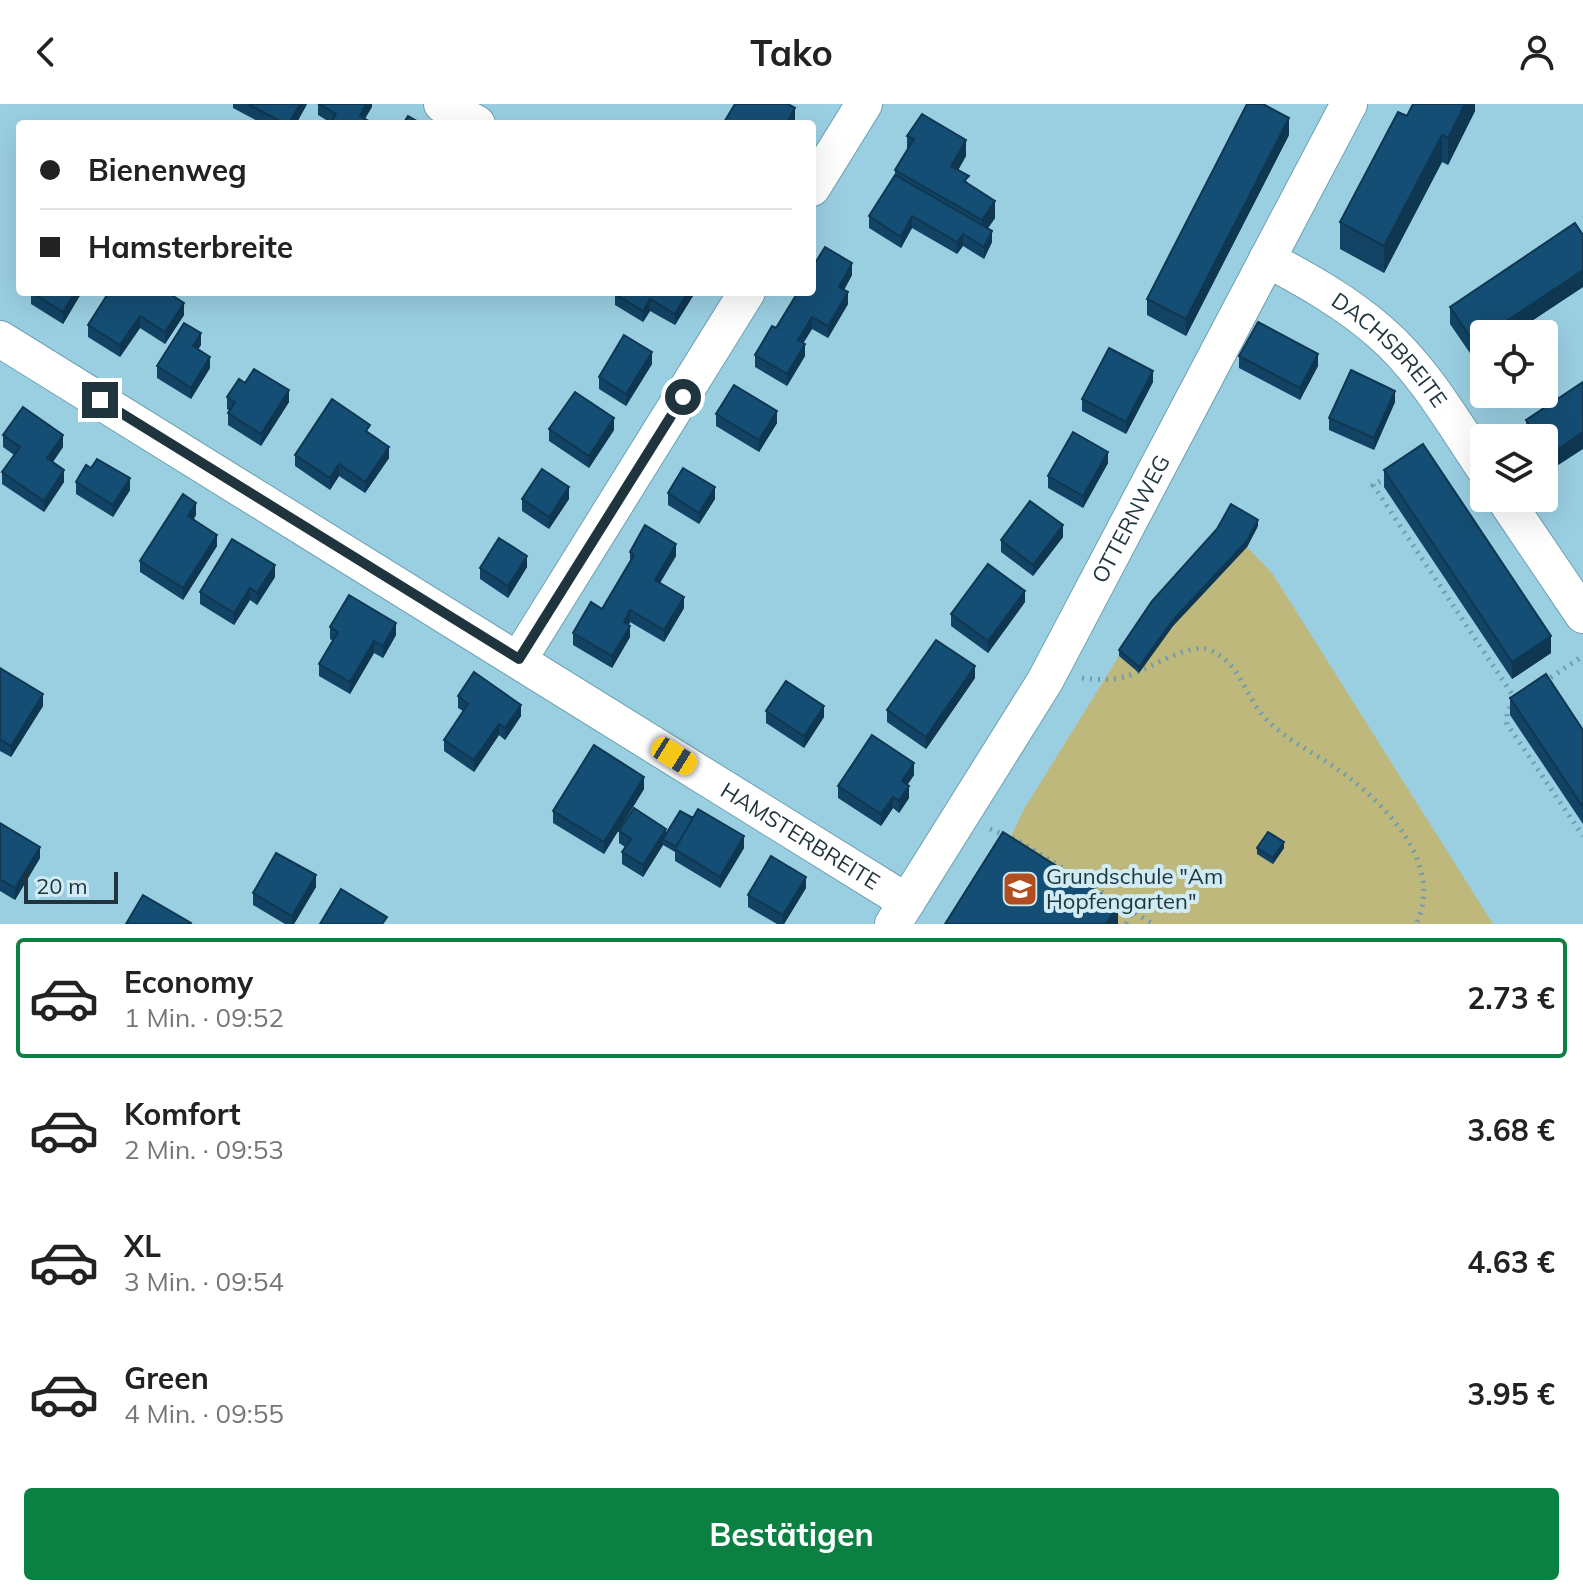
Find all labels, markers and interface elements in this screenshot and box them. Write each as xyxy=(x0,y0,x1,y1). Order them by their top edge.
icon: back xyxy=(24,30,68,74)
text: Tako xyxy=(750,30,833,75)
icon: person xyxy=(1515,30,1559,74)
text: Bienenweg xyxy=(88,151,247,189)
text: Hamsterbreite xyxy=(88,228,293,266)
street label: DACHSBREITE xyxy=(1326,286,1453,412)
map controls xyxy=(1470,320,1558,512)
button: locate xyxy=(1470,320,1558,408)
route start xyxy=(665,379,701,415)
route end xyxy=(82,382,118,418)
button: layers xyxy=(1470,424,1558,512)
street label: OTTERNWEG xyxy=(1085,450,1176,588)
car xyxy=(647,733,701,779)
street label: HAMSTERBREITE xyxy=(716,776,885,896)
place label: Grundschule "Am Hopfengarten" xyxy=(1046,862,1223,915)
scale bar xyxy=(24,868,118,904)
school or university icon: Grundschule "Am Hopfengarten" xyxy=(1001,870,1039,908)
text: 20 m xyxy=(36,872,87,900)
icon: car xyxy=(28,962,100,1034)
text: Economy xyxy=(124,963,253,1001)
text: 2.73 € xyxy=(1467,979,1555,1017)
text: 1 Min. · 09:52 xyxy=(124,1001,284,1034)
icon: car xyxy=(28,1094,100,1166)
text: Komfort xyxy=(124,1095,241,1133)
text: 3.68 € xyxy=(1467,1111,1555,1149)
text: 2 Min. · 09:53 xyxy=(124,1133,284,1166)
icon: car xyxy=(28,1226,100,1298)
text: XL xyxy=(124,1227,161,1265)
text: 4.63 € xyxy=(1467,1243,1555,1281)
text: 3 Min. · 09:54 xyxy=(124,1265,284,1298)
icon: car xyxy=(28,1358,100,1430)
text: Green xyxy=(124,1359,209,1397)
text: 3.95 € xyxy=(1467,1375,1555,1413)
text: 4 Min. · 09:55 xyxy=(124,1397,284,1430)
button: Bestätigen xyxy=(24,1488,1559,1580)

